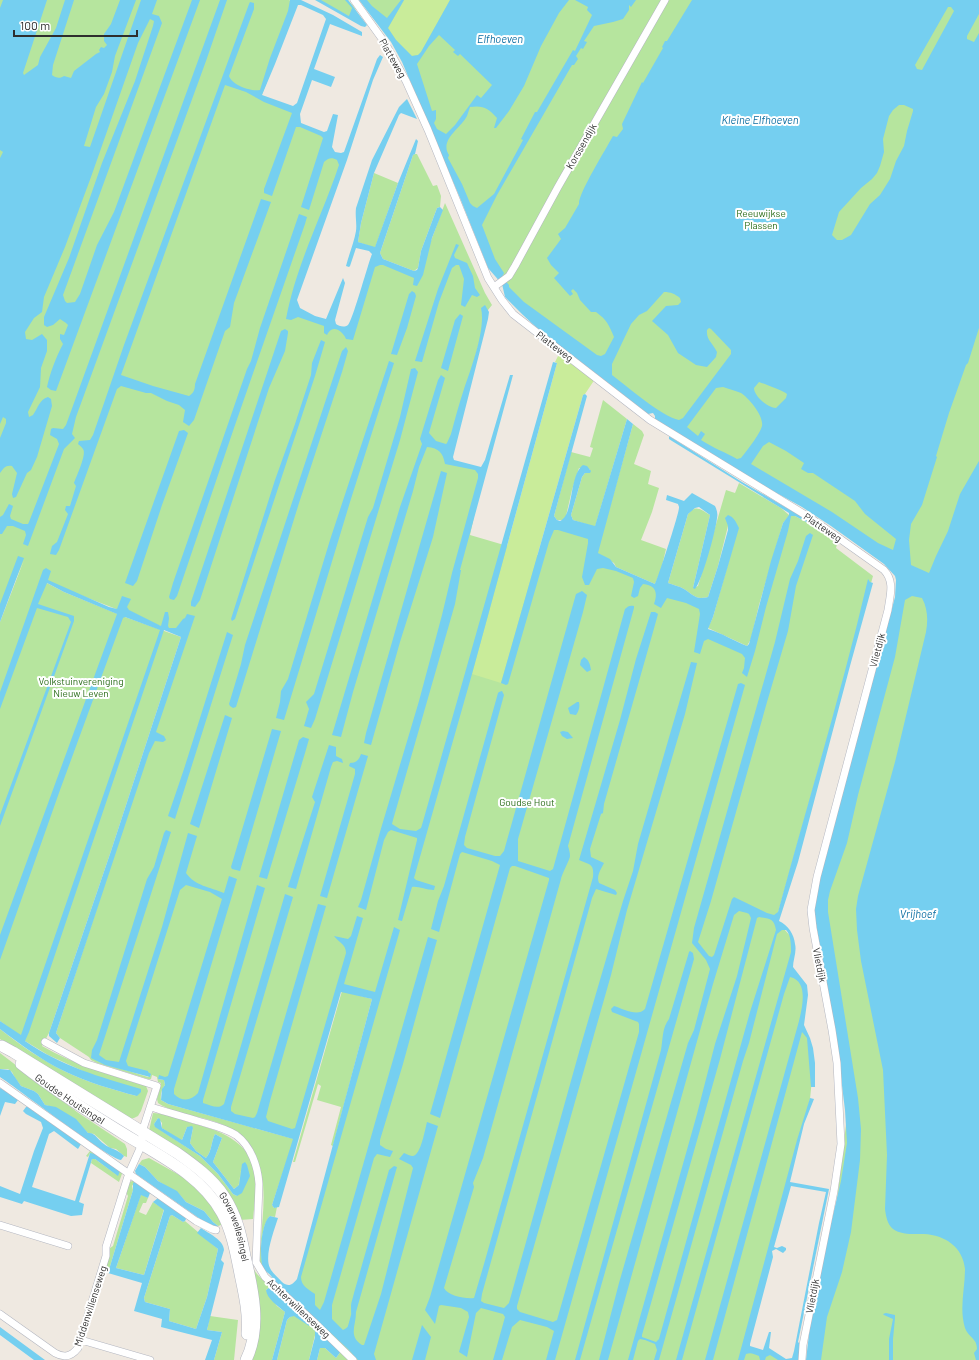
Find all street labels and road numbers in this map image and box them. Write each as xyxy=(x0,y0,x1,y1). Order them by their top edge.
street label: Platteweg xyxy=(377,36,409,80)
street label: Korssendijk xyxy=(563,121,599,171)
street label: Platteweg xyxy=(534,328,576,364)
street label: Platteweg xyxy=(802,510,844,544)
street label: Vlietdijk xyxy=(867,632,887,668)
street label: Vlietdijk xyxy=(811,947,829,983)
street label: Goudse Houtsingel xyxy=(33,1071,107,1126)
street label: Goverwellesingel xyxy=(217,1189,252,1263)
street label: Middenwillenseweg xyxy=(71,1264,109,1348)
street label: Achterwillenseweg xyxy=(265,1276,333,1340)
street label: Vlietdijk xyxy=(803,1278,821,1314)

